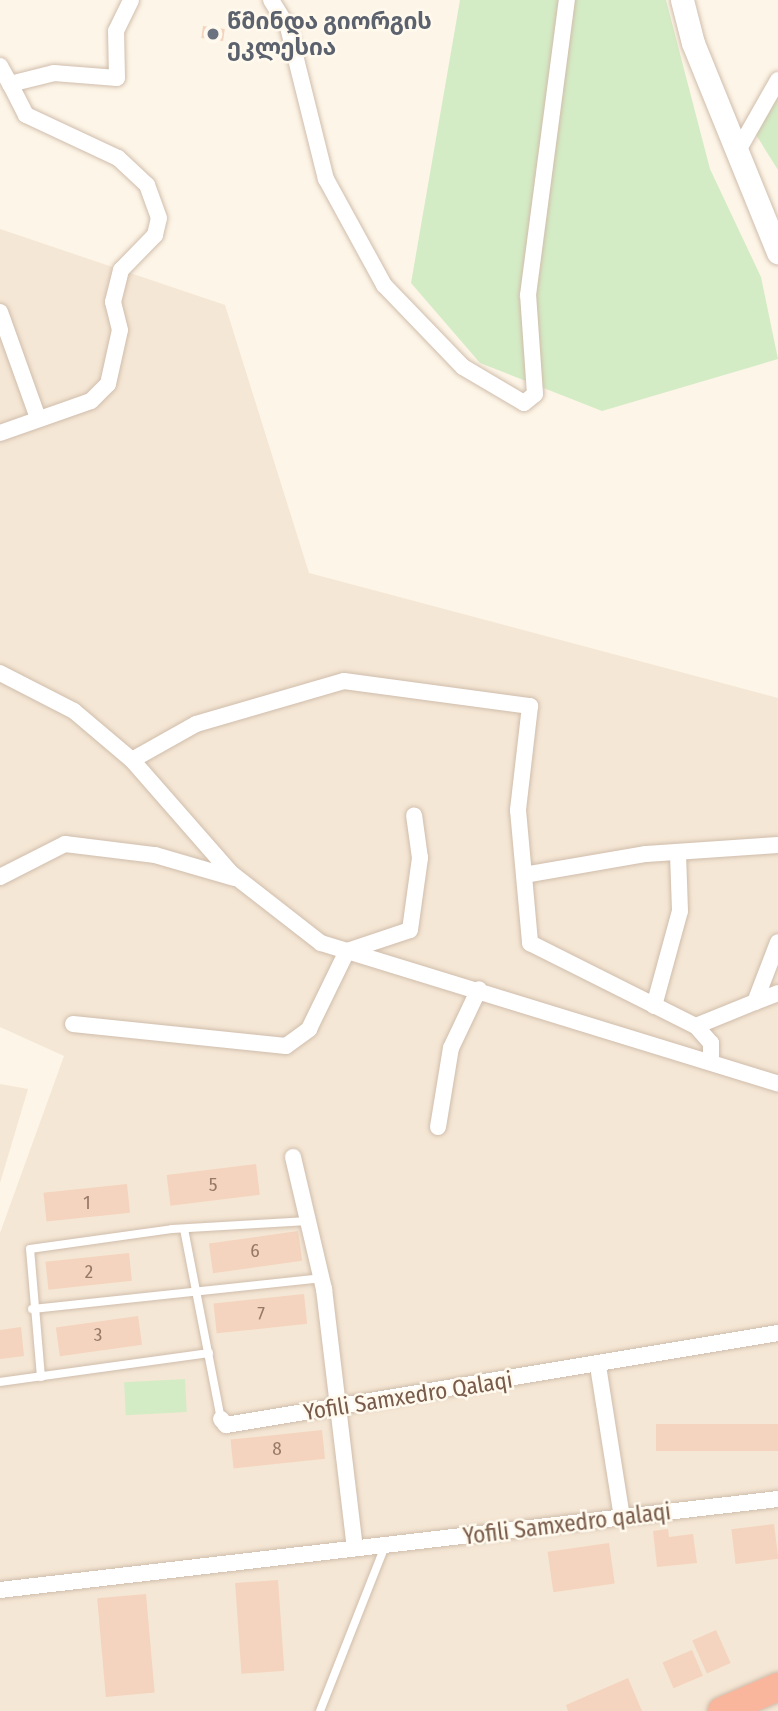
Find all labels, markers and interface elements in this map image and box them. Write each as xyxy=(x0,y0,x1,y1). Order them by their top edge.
place label: წმინდა გიორგის ეკლესია xyxy=(227,7,432,61)
marker: წმინდა გიორგის ეკლესია xyxy=(205,26,221,42)
house number: 5 xyxy=(209,1174,217,1196)
house number: 1 xyxy=(83,1192,91,1214)
house number: 6 xyxy=(250,1240,260,1262)
house number: 2 xyxy=(85,1261,93,1283)
house number: 7 xyxy=(257,1303,265,1325)
house number: 3 xyxy=(94,1324,102,1346)
street label: Yofili Samxedro Qalaqi xyxy=(302,1366,514,1426)
house number: 8 xyxy=(272,1438,282,1460)
street label: Yofili Samxedro qalaqi xyxy=(462,1498,672,1550)

